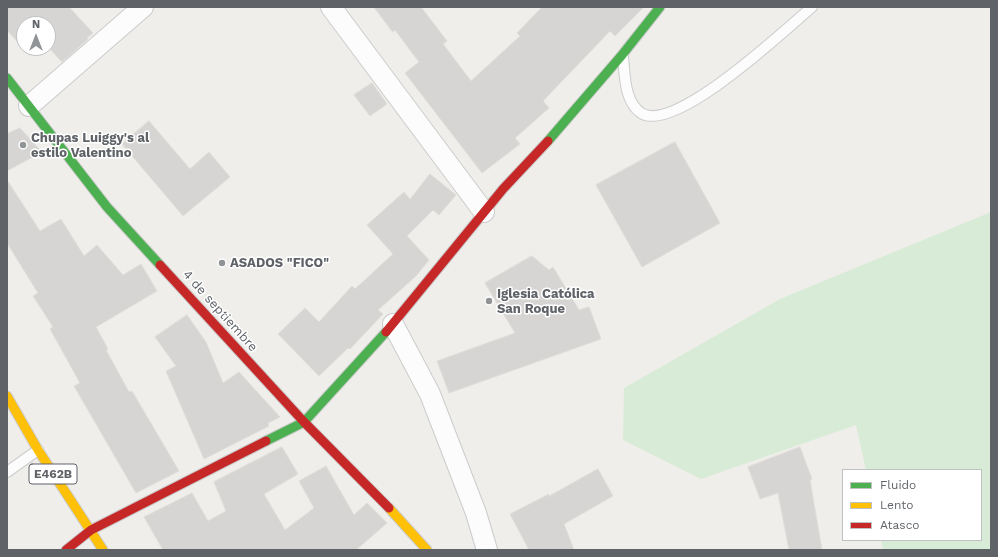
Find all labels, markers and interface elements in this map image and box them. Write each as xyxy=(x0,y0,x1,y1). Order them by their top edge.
north arrow xyxy=(16,16,56,56)
text: N xyxy=(32,18,40,31)
place label: Chupas Luiggy's al estilo Valentino xyxy=(31,130,149,161)
marker: Chupas Luiggy's al estilo Valentino xyxy=(18,140,28,150)
place label: ASADOS "FICO" xyxy=(230,255,329,271)
marker: ASADOS "FICO" xyxy=(217,258,227,268)
street label: 4 de septiembre xyxy=(179,267,261,355)
place label: Iglesia Católica San Roque xyxy=(497,286,595,317)
marker: Iglesia Católica San Roque xyxy=(484,296,494,306)
road number: E462B xyxy=(29,464,77,484)
legend xyxy=(842,469,982,541)
text: Fluido xyxy=(880,478,916,492)
text: Lento xyxy=(880,498,914,512)
text: Atasco xyxy=(880,518,920,532)

